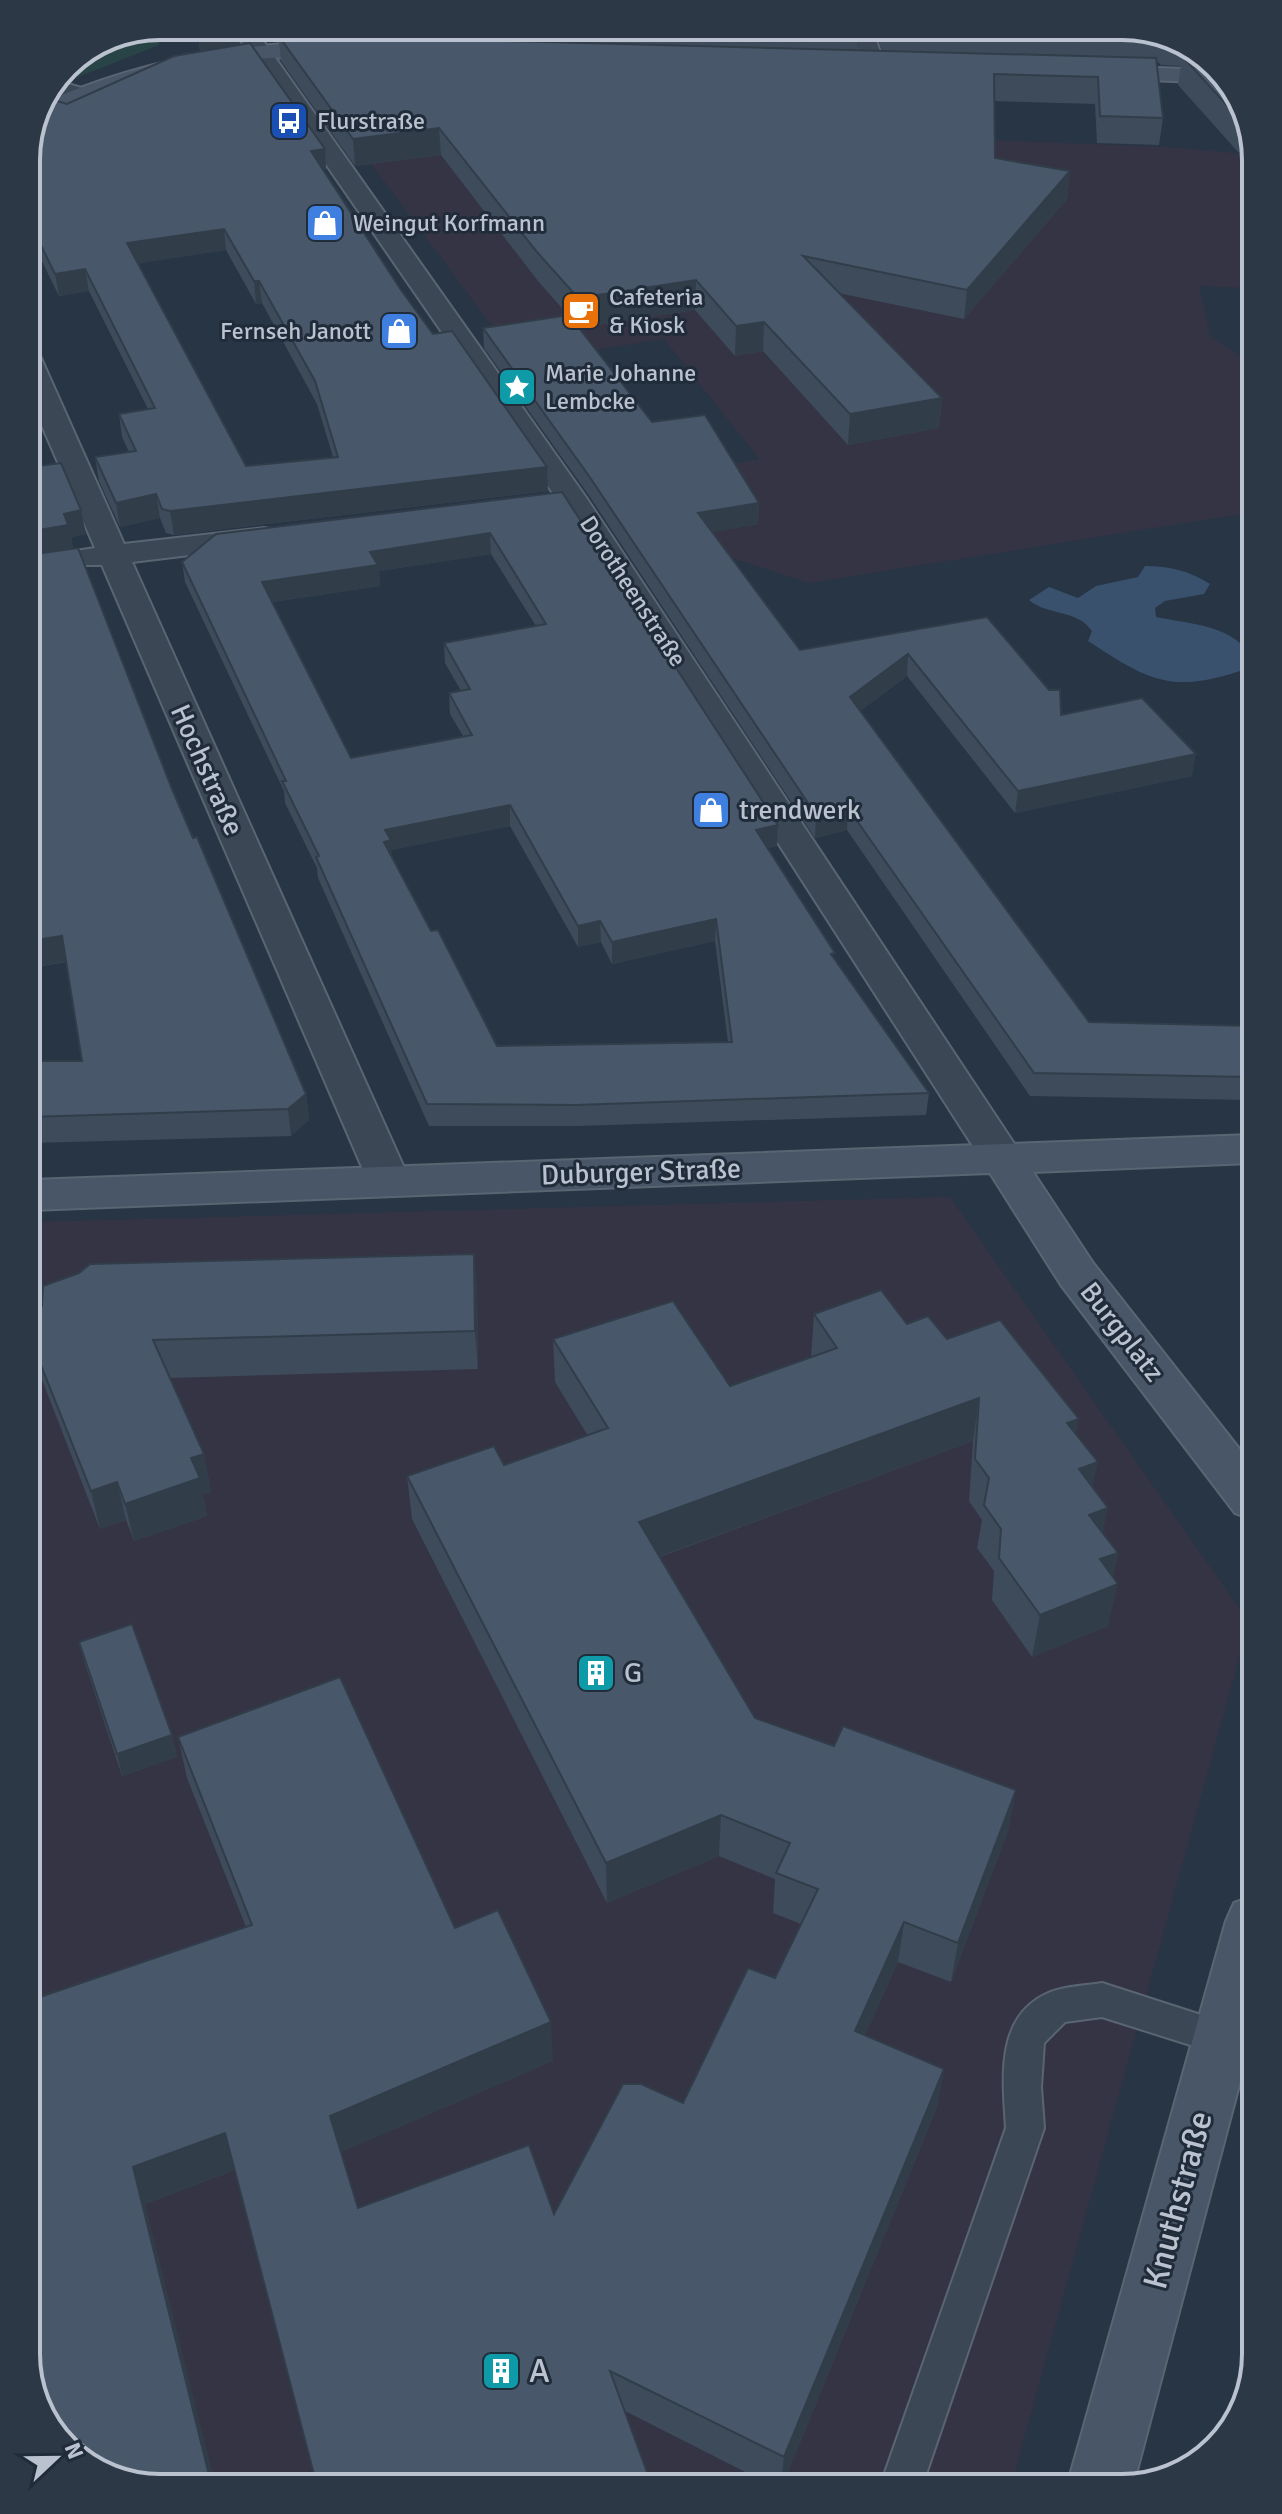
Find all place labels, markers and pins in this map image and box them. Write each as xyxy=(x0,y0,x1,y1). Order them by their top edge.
bus stop icon: Flurstraße xyxy=(268,100,310,142)
place label: Flurstraße xyxy=(317,106,425,136)
shop icon: Weingut Korfmann xyxy=(304,202,346,244)
place label: Weingut Korfmann xyxy=(353,208,545,238)
place label: Cafeteria & Kiosk xyxy=(609,282,703,340)
cafe icon: Cafeteria & Kiosk xyxy=(560,290,602,332)
shop icon: Fernseh Janott xyxy=(378,310,420,352)
place label: Fernseh Janott xyxy=(220,316,371,346)
place label: Marie Johanne Lembcke xyxy=(545,358,696,416)
place icon: Marie Johanne Lembcke xyxy=(496,366,538,408)
shop icon: trendwerk xyxy=(690,789,732,831)
place label: trendwerk xyxy=(739,793,861,827)
building icon: G xyxy=(575,1652,617,1694)
place label: G xyxy=(624,1656,642,1690)
building icon: A xyxy=(480,2350,522,2392)
place label: A xyxy=(529,2350,550,2392)

